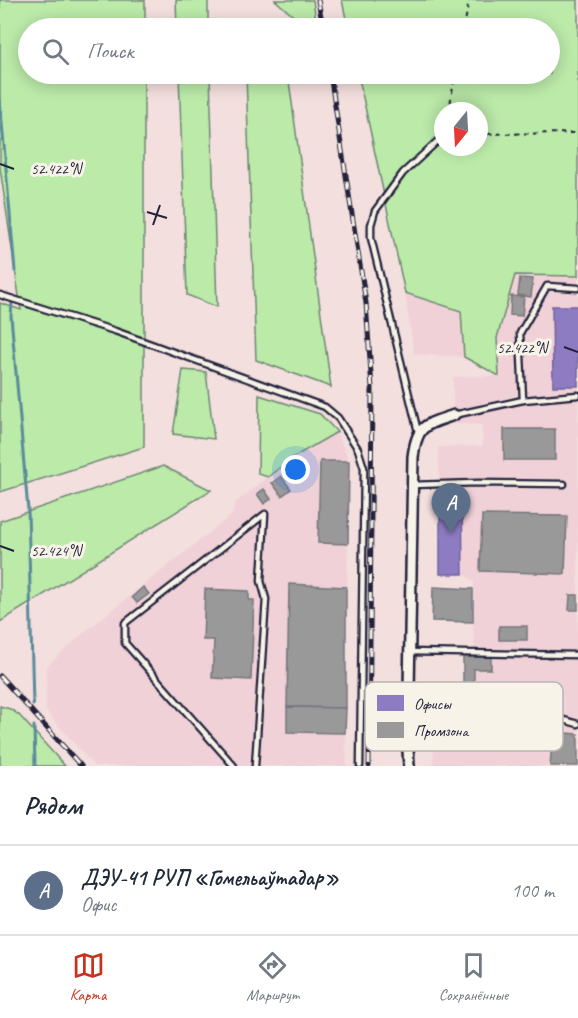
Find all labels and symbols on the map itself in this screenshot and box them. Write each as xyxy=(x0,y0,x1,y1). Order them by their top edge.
north arrow xyxy=(434,102,488,156)
text: 52.422°N xyxy=(31,160,84,179)
text: 52.422°N xyxy=(497,339,550,358)
your location xyxy=(281,455,310,484)
pin: A xyxy=(432,484,470,533)
text: 52.424°N xyxy=(31,542,84,561)
legend xyxy=(365,682,563,751)
text: Офисы xyxy=(414,694,452,714)
text: Промзона xyxy=(414,721,469,741)

